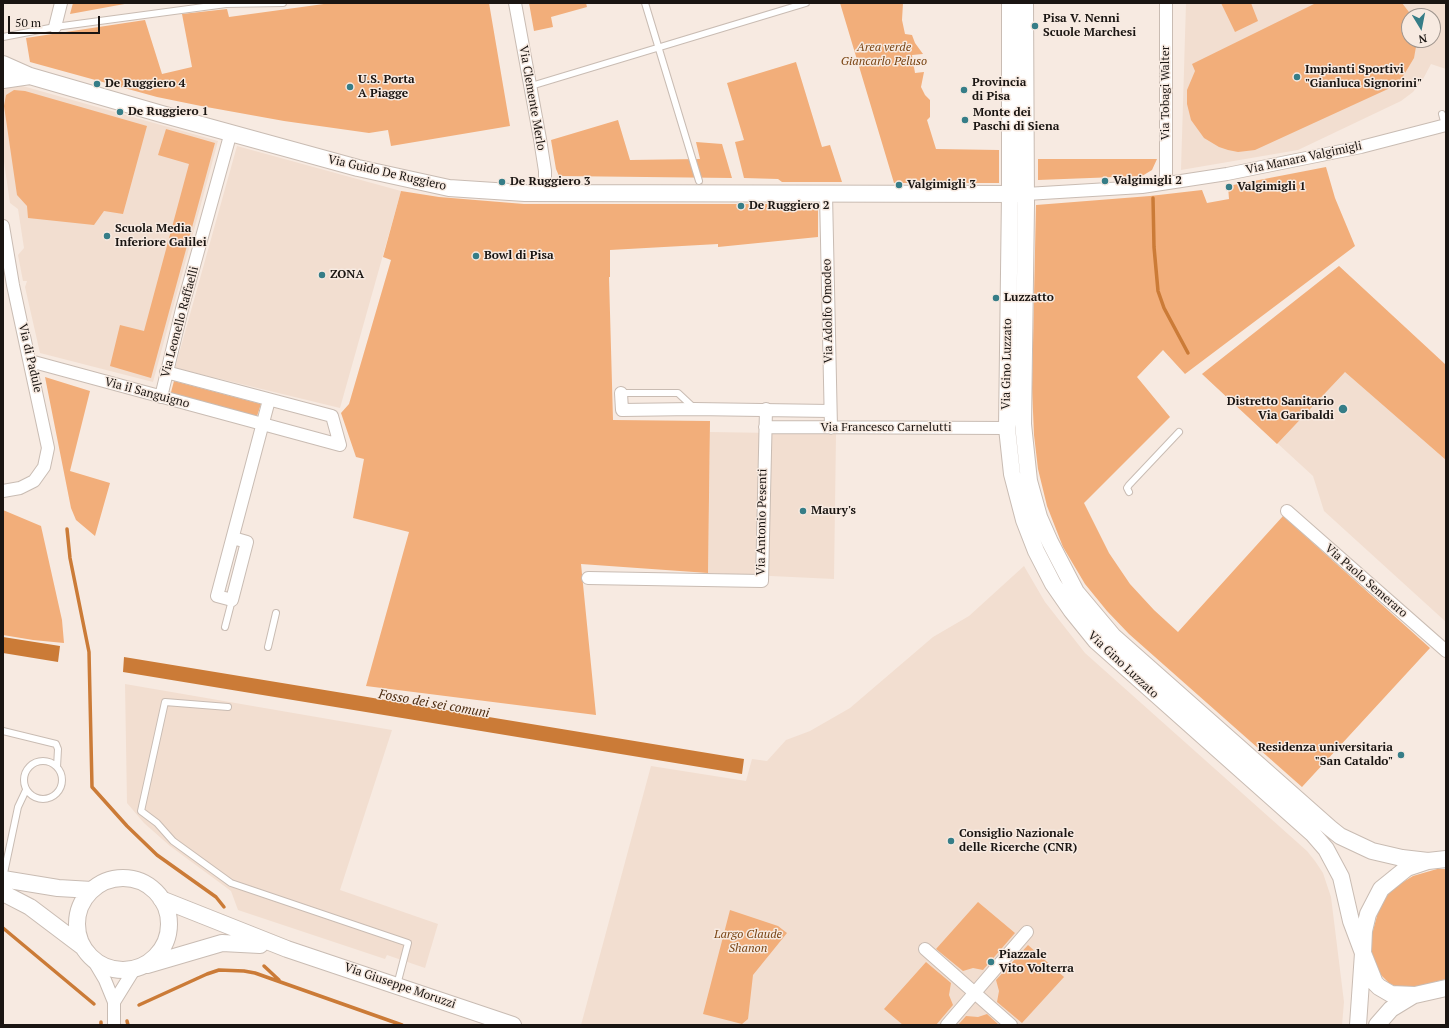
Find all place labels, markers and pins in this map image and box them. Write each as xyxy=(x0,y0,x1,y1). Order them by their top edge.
place label: Pisa V. Nenni Scuole Marchesi xyxy=(1043,12,1136,40)
marker: Pisa V. Nenni Scuole Marchesi xyxy=(1030,21,1040,31)
place label: Impianti Sportivi "Gianluca Signorini" xyxy=(1305,63,1422,91)
marker: Impianti Sportivi "Gianluca Signorini" xyxy=(1292,72,1302,82)
place label: U.S. Porta A Piagge xyxy=(358,73,415,101)
place label: Provincia di Pisa xyxy=(972,76,1026,104)
place label: De Ruggiero 4 xyxy=(105,77,186,91)
marker: De Ruggiero 4 xyxy=(92,79,102,89)
marker: U.S. Porta A Piagge xyxy=(345,82,355,92)
marker: Provincia di Pisa xyxy=(959,85,969,95)
place label: De Ruggiero 1 xyxy=(128,105,209,119)
place label: Monte dei Paschi di Siena xyxy=(973,106,1059,134)
marker: De Ruggiero 1 xyxy=(115,107,125,117)
marker: Monte dei Paschi di Siena xyxy=(960,115,970,125)
place label: Valgimigli 2 xyxy=(1113,174,1182,188)
place label: De Ruggiero 3 xyxy=(510,175,591,189)
marker: Valgimigli 2 xyxy=(1100,176,1110,186)
marker: De Ruggiero 3 xyxy=(497,177,507,187)
place label: Valgimigli 3 xyxy=(907,178,976,192)
marker: Valgimigli 3 xyxy=(894,180,904,190)
place label: Valgimigli 1 xyxy=(1237,180,1306,194)
marker: Valgimigli 1 xyxy=(1224,182,1234,192)
place label: De Ruggiero 2 xyxy=(749,199,830,213)
marker: De Ruggiero 2 xyxy=(736,201,746,211)
place label: Scuola Media Inferiore Galilei xyxy=(115,222,207,250)
marker: Scuola Media Inferiore Galilei xyxy=(102,231,112,241)
place label: Bowl di Pisa xyxy=(484,249,554,263)
marker: Bowl di Pisa xyxy=(471,251,481,261)
place label: ZONA xyxy=(330,268,364,282)
marker: ZONA xyxy=(317,270,327,280)
place label: Luzzatto xyxy=(1004,291,1054,305)
marker: Luzzatto xyxy=(991,293,1001,303)
place label: Distretto Sanitario Via Garibaldi xyxy=(1227,395,1334,423)
marker: Distretto Sanitario Via Garibaldi xyxy=(1337,403,1349,415)
place label: Maury's xyxy=(811,504,856,518)
marker: Maury's xyxy=(798,506,808,516)
place label: Residenza universitaria "San Cataldo" xyxy=(1258,741,1393,769)
marker: Residenza universitaria "San Cataldo" xyxy=(1396,750,1406,760)
place label: Consiglio Nazionale delle Ricerche (CNR) xyxy=(959,827,1077,855)
marker: Consiglio Nazionale delle Ricerche (CNR) xyxy=(946,836,956,846)
place label: Piazzale Vito Volterra xyxy=(999,948,1074,976)
marker: Piazzale Vito Volterra xyxy=(986,957,996,967)

